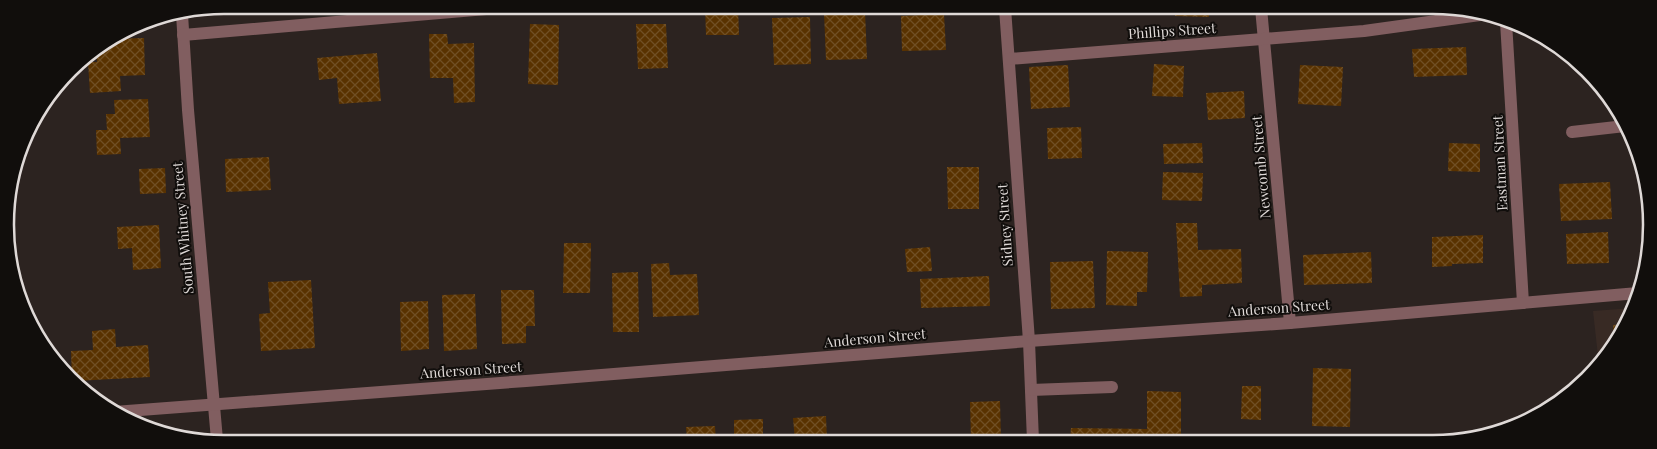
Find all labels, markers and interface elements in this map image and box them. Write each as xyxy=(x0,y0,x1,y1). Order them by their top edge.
street label: Phillips Street xyxy=(1127,18,1218,43)
street label: Newcomb Street xyxy=(1246,114,1274,219)
street label: Eastman Street xyxy=(1487,114,1511,211)
street label: South Whitney Street xyxy=(167,160,198,295)
street label: Sidney Street xyxy=(992,182,1017,267)
street label: Anderson Street xyxy=(1226,294,1332,321)
street label: Anderson Street xyxy=(822,324,928,351)
street label: Anderson Street xyxy=(418,356,524,383)

